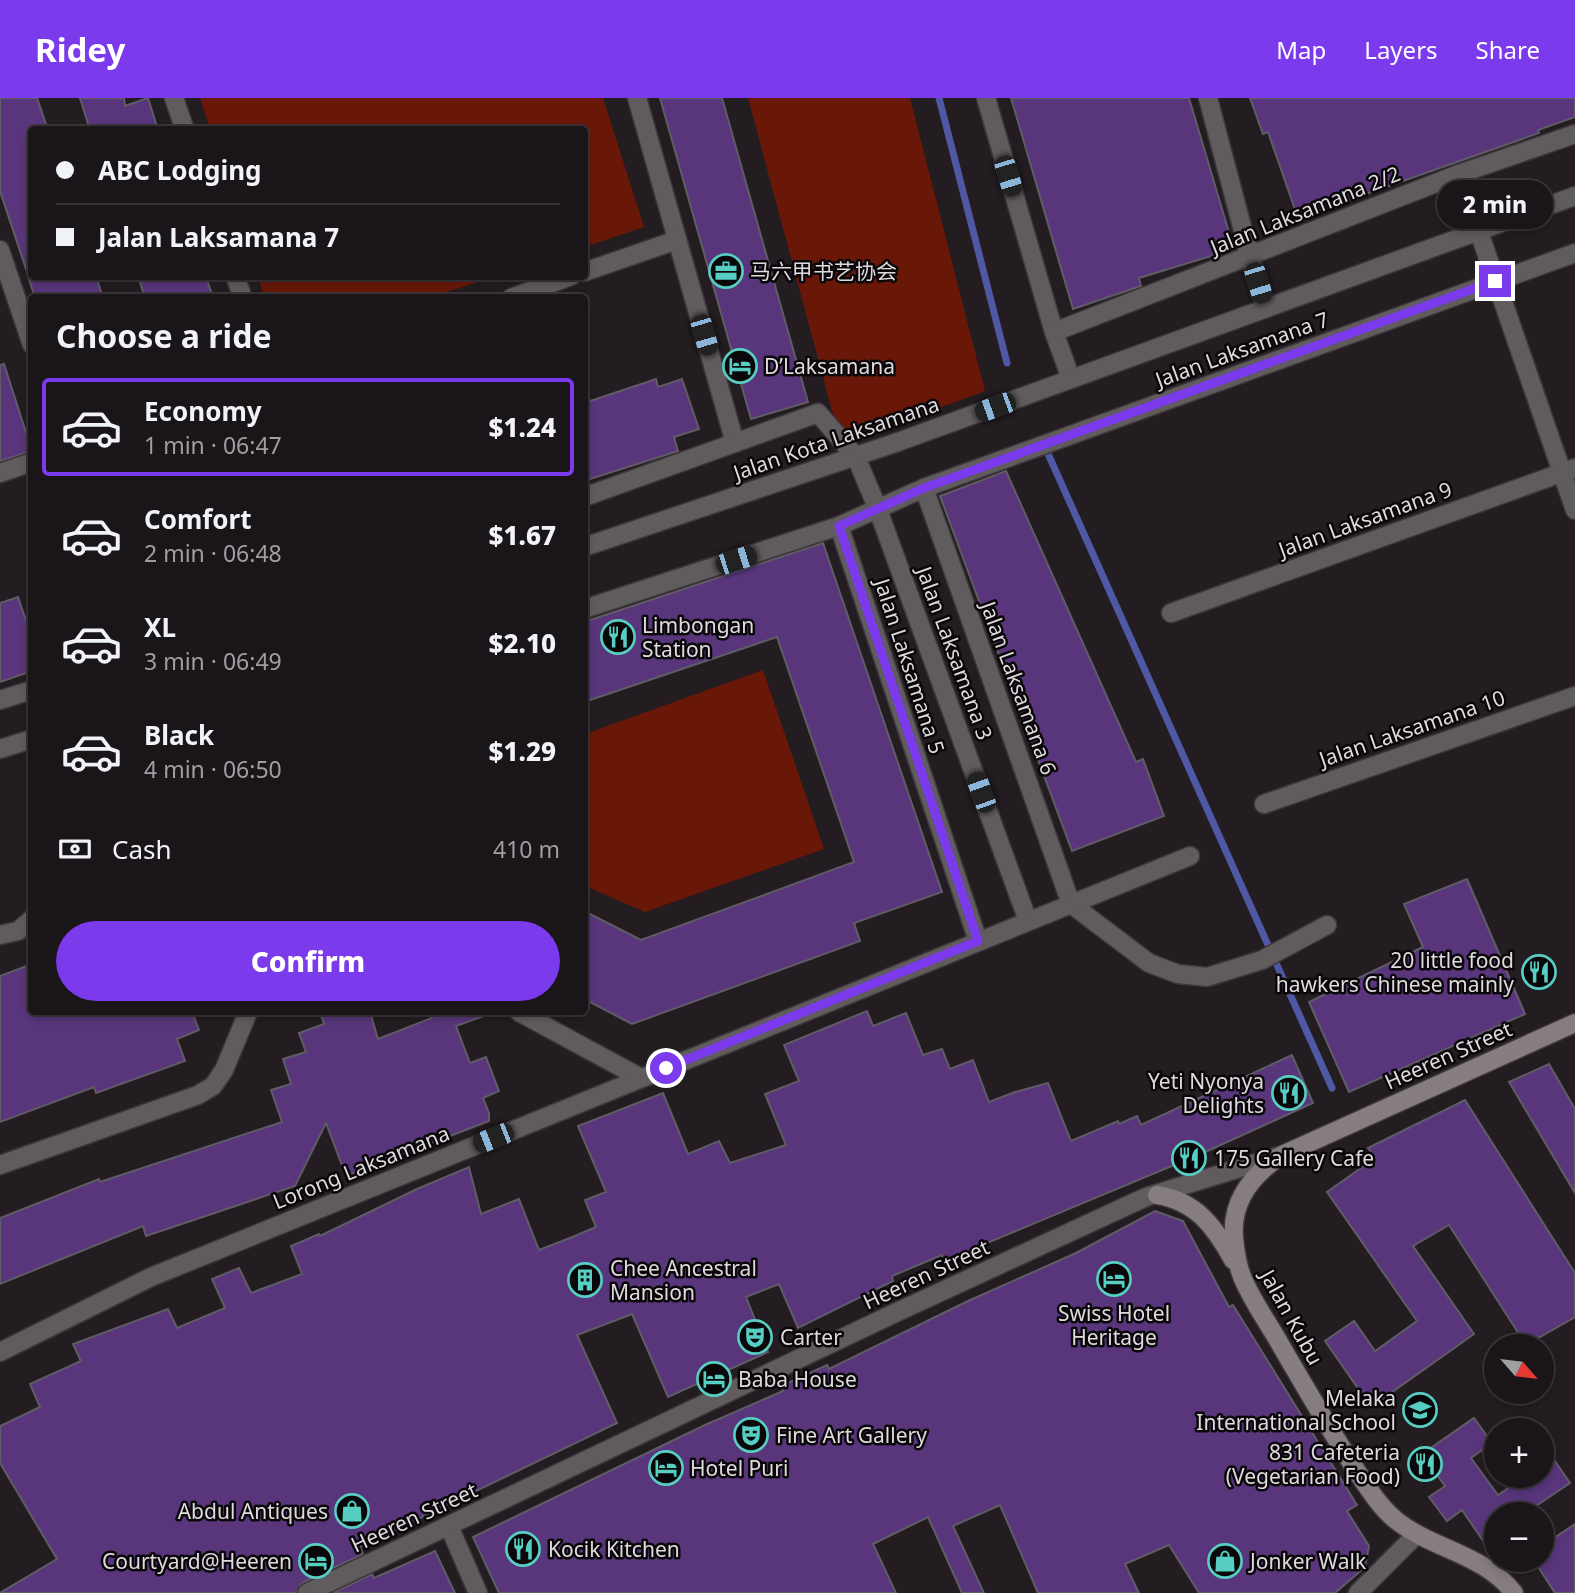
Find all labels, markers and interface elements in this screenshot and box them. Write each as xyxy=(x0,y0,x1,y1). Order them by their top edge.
text: Ridey xyxy=(35,27,125,72)
text: Map xyxy=(1276,33,1326,66)
text: Layers xyxy=(1364,33,1438,66)
text: Share xyxy=(1476,33,1540,66)
text: ABC Lodging xyxy=(98,152,262,188)
car xyxy=(992,153,1025,199)
street label: Jalan Laksamana 2/2 xyxy=(1204,159,1404,262)
callout: 2 min xyxy=(1437,180,1553,228)
text: 2 min xyxy=(1463,188,1527,220)
text: Jalan Laksamana 7 xyxy=(98,219,339,255)
office icon: 马六甲书艺协会 xyxy=(707,252,745,290)
place label: 马六甲书艺协会 xyxy=(750,257,897,285)
car xyxy=(1242,260,1275,306)
route end xyxy=(1479,265,1511,297)
street label: Jalan Laksamana 7 xyxy=(1150,305,1333,394)
car xyxy=(689,312,720,358)
text: Choose a ride xyxy=(56,314,272,357)
hotel icon: D’Laksamana xyxy=(721,347,759,385)
place label: D’Laksamana xyxy=(764,352,895,380)
street label: Jalan Kota Laksamana xyxy=(728,390,943,487)
car xyxy=(972,390,1019,424)
text: Economy xyxy=(144,393,262,429)
icon: car xyxy=(60,396,123,459)
text: $1.24 xyxy=(489,409,556,445)
text: 1 min · 06:47 xyxy=(144,429,282,461)
street label: Jalan Laksamana 9 xyxy=(1273,475,1456,564)
text: Comfort xyxy=(144,501,252,537)
icon: car xyxy=(60,504,123,567)
text: $1.67 xyxy=(489,517,556,553)
text: 2 min · 06:48 xyxy=(144,537,282,569)
car xyxy=(713,544,760,576)
street label: Jalan Laksamana 3 xyxy=(910,561,999,744)
street label: Jalan Laksamana 5 xyxy=(868,573,952,757)
street label: Jalan Laksamana 6 xyxy=(974,596,1063,779)
text: XL xyxy=(144,609,176,645)
place label: Limbongan Station xyxy=(642,611,754,663)
icon: car xyxy=(60,612,123,675)
restaurant icon: Limbongan Station xyxy=(599,618,637,656)
text: $2.10 xyxy=(489,625,556,661)
text: 3 min · 06:49 xyxy=(144,645,282,677)
street label: Jalan Laksamana 10 xyxy=(1314,683,1509,774)
text: Black xyxy=(144,717,214,753)
icon: car xyxy=(60,720,123,783)
text: $1.29 xyxy=(489,733,556,769)
text: 4 min · 06:50 xyxy=(144,753,282,785)
car xyxy=(964,769,999,815)
icon: cash xyxy=(56,830,94,868)
text: Cash xyxy=(112,831,172,867)
text: 410 m xyxy=(493,833,560,865)
button: Confirm xyxy=(56,921,560,1001)
place label: 20 little food hawkers Chinese mainly xyxy=(1276,946,1514,998)
restaurant icon: 20 little food hawkers Chinese mainly xyxy=(1520,953,1558,991)
street label: Heeren Street xyxy=(1380,1014,1516,1096)
route start xyxy=(650,1052,682,1084)
place label: Yeti Nyonya Delights xyxy=(1148,1067,1264,1119)
restaurant icon: Yeti Nyonya Delights xyxy=(1270,1074,1308,1112)
street label: Lorong Laksamana xyxy=(269,1119,453,1215)
car xyxy=(470,1120,517,1156)
restaurant icon: 175 Gallery Cafe xyxy=(1170,1139,1208,1177)
place label: 175 Gallery Cafe xyxy=(1214,1144,1374,1172)
street label: Heeren Street xyxy=(858,1232,994,1316)
place label: Chee Ancestral Mansion xyxy=(610,1254,757,1306)
hotel icon: Swiss Hotel Heritage xyxy=(1095,1260,1133,1298)
building icon: Chee Ancestral Mansion xyxy=(566,1261,604,1299)
street label: Jalan Kubu xyxy=(1253,1263,1330,1370)
place label: Swiss Hotel Heritage xyxy=(1058,1299,1170,1351)
theatre icon: Carter xyxy=(736,1318,774,1356)
place label: Carter xyxy=(780,1323,842,1351)
north arrow xyxy=(1484,1334,1554,1404)
map controls xyxy=(1484,1334,1554,1572)
hotel icon: Baba House xyxy=(695,1360,733,1398)
place label: Baba House xyxy=(738,1365,857,1393)
place label: Melaka International School xyxy=(1196,1384,1396,1436)
school or university icon: Melaka International School xyxy=(1401,1391,1439,1429)
theatre icon: Fine Art Gallery xyxy=(732,1416,770,1454)
button: + xyxy=(1484,1418,1554,1488)
place label: Fine Art Gallery xyxy=(776,1421,927,1449)
place label: 831 Cafeteria (Vegetarian Food) xyxy=(1226,1438,1400,1490)
restaurant icon: 831 Cafeteria (Vegetarian Food) xyxy=(1406,1445,1444,1483)
hotel icon: Hotel Puri xyxy=(647,1449,685,1487)
place label: Hotel Puri xyxy=(690,1454,788,1482)
street label: Heeren Street xyxy=(346,1475,482,1559)
shop icon: Abdul Antiques xyxy=(333,1492,371,1530)
place label: Abdul Antiques xyxy=(178,1497,328,1525)
button: − xyxy=(1484,1502,1554,1572)
restaurant icon: Kocik Kitchen xyxy=(504,1530,542,1568)
place label: Kocik Kitchen xyxy=(548,1535,680,1563)
hotel icon: Courtyard@Heeren xyxy=(297,1542,335,1580)
shop icon: Jonker Walk xyxy=(1206,1542,1244,1580)
place label: Courtyard@Heeren xyxy=(102,1547,292,1575)
place label: Jonker Walk xyxy=(1248,1547,1367,1575)

